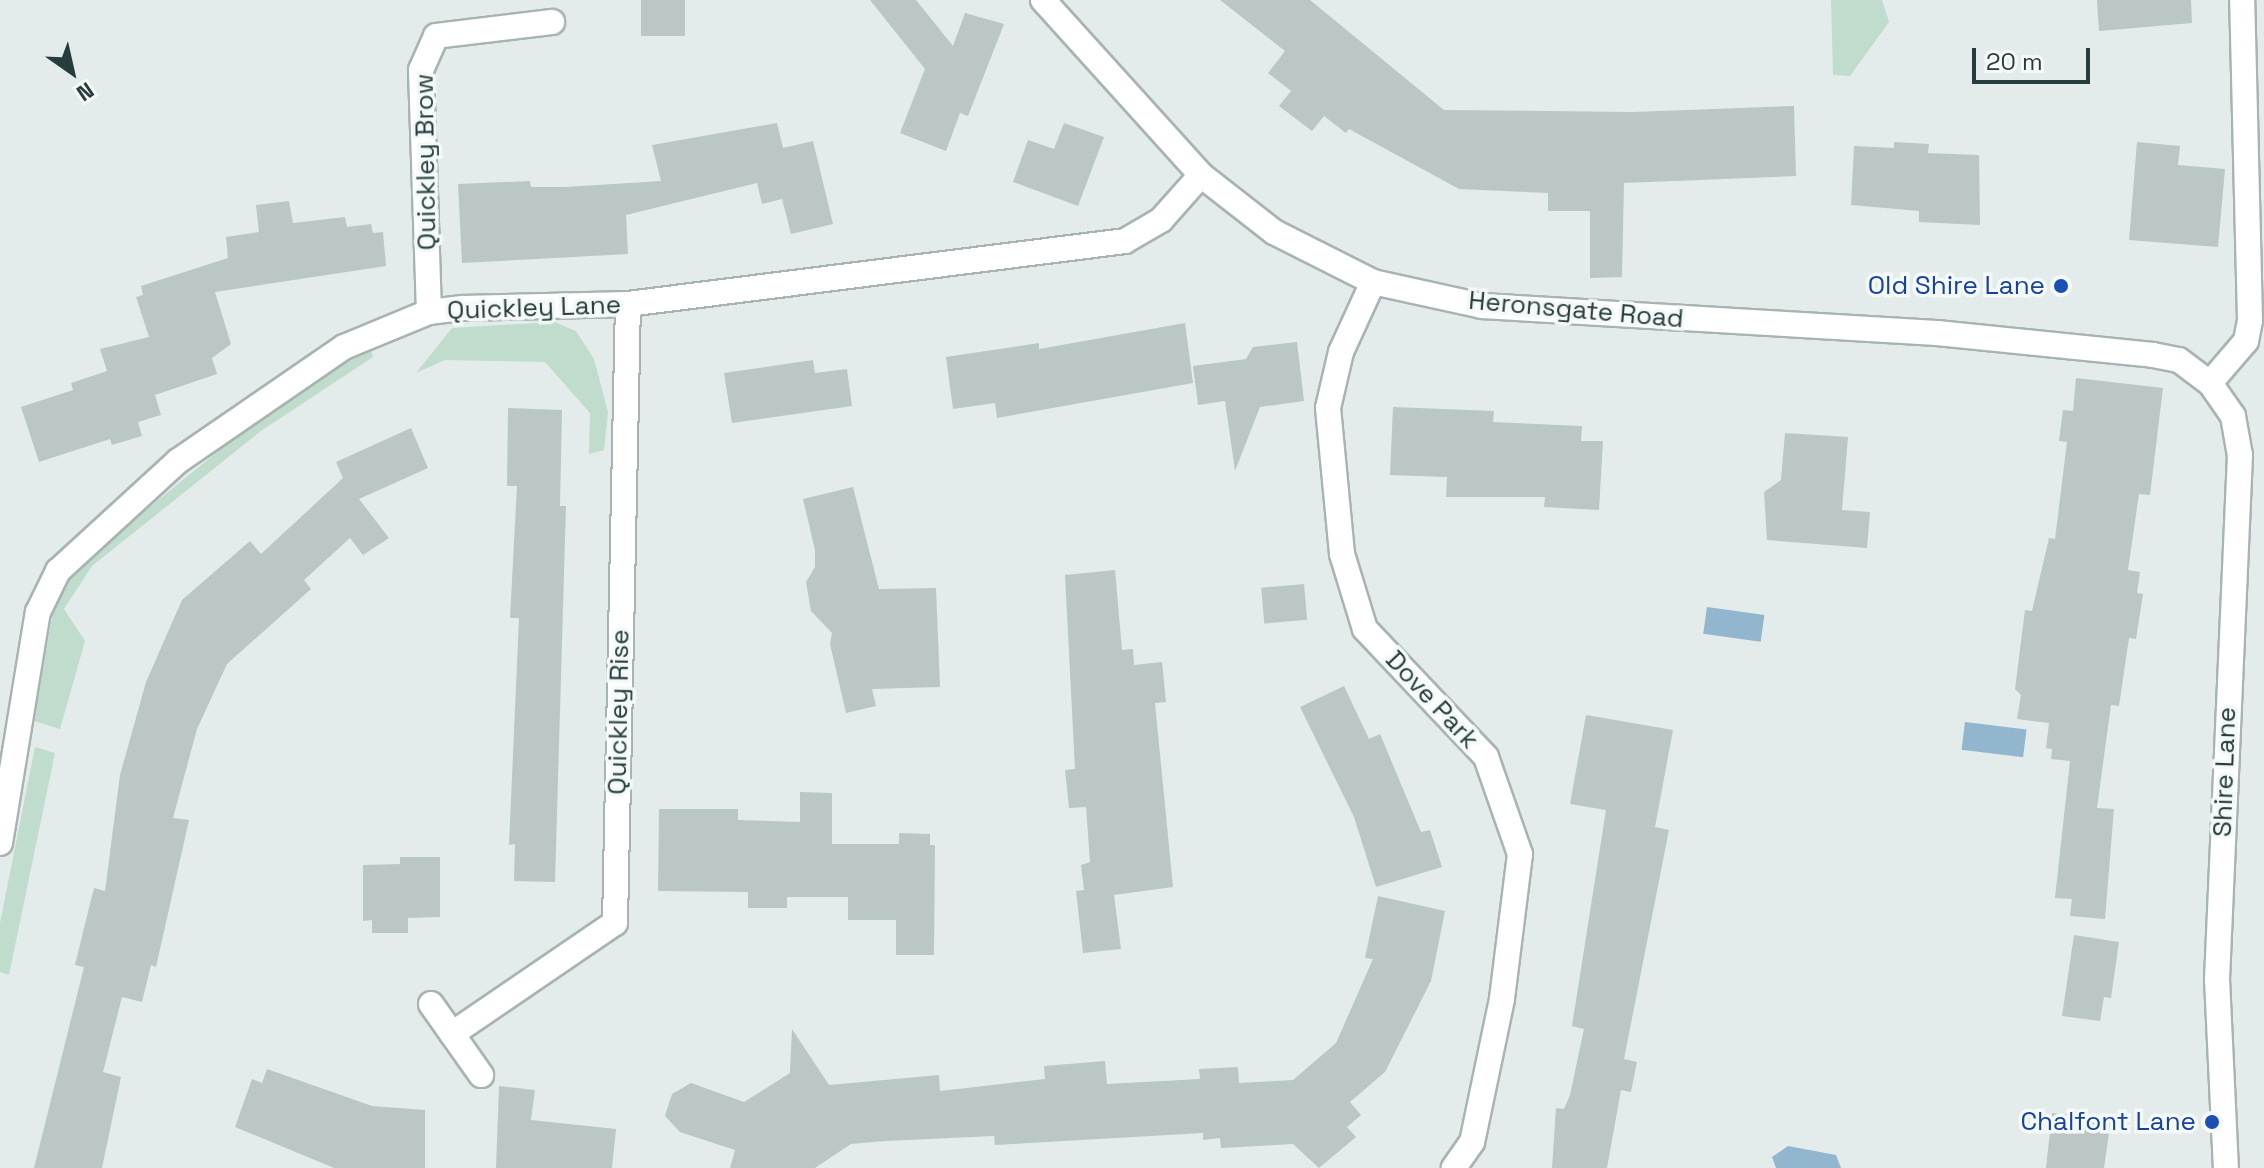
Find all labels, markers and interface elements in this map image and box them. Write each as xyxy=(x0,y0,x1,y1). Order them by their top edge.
north arrow xyxy=(32,32,112,112)
scale bar xyxy=(1976,32,2094,82)
text: 20 m xyxy=(1986,46,2043,77)
street label: Quickley Brow xyxy=(409,73,443,251)
text: N xyxy=(71,76,99,108)
place label: Old Shire Lane xyxy=(1868,270,2045,302)
marker: Old Shire Lane xyxy=(2052,277,2070,295)
street label: Heronsgate Road xyxy=(1467,285,1685,335)
street label: Quickley Lane xyxy=(446,289,622,327)
street label: Quickley Rise xyxy=(602,629,636,795)
street label: Dove Park xyxy=(1379,645,1485,755)
street label: Shire Lane xyxy=(2207,706,2243,838)
place label: Chalfont Lane xyxy=(2020,1106,2196,1138)
marker: Chalfont Lane xyxy=(2203,1113,2221,1131)

